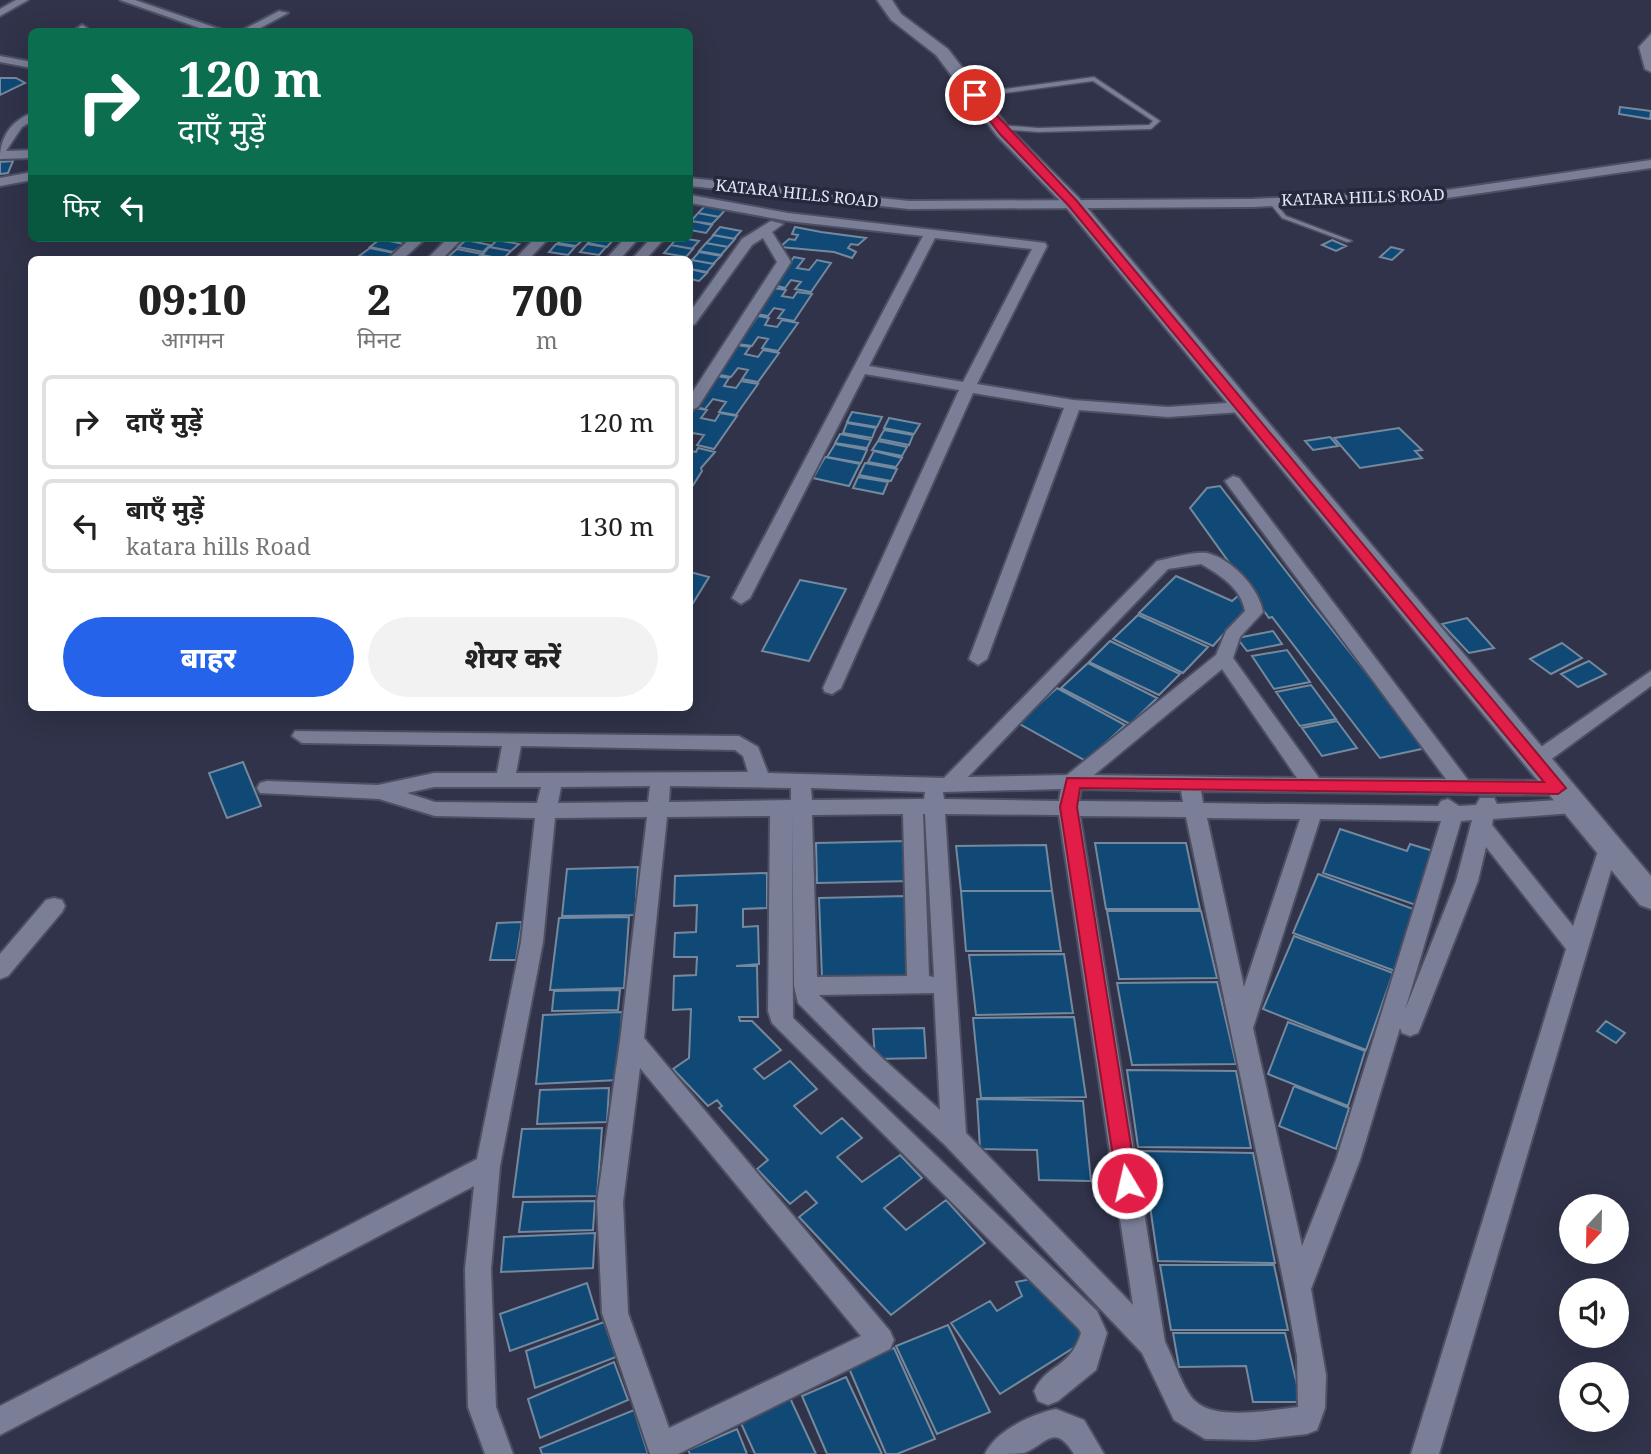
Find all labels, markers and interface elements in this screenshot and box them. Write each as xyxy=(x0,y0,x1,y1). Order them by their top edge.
text: 120 m xyxy=(178,45,322,111)
icon: right xyxy=(63,56,154,147)
pin xyxy=(945,65,1005,125)
icon: arrive xyxy=(956,76,994,114)
text: दाएँ मुड़ें xyxy=(178,108,266,151)
street label: KATARA HILLS ROAD xyxy=(715,174,879,212)
street label: KATARA HILLS ROAD xyxy=(1281,183,1445,211)
text: फिर xyxy=(63,189,100,225)
icon: left xyxy=(114,189,152,227)
text: 09:10 xyxy=(138,270,247,327)
text: 2 xyxy=(367,270,391,327)
text: 700 xyxy=(511,271,583,328)
text: आगमन xyxy=(161,323,224,355)
text: मिनट xyxy=(357,323,401,355)
text: m xyxy=(536,324,558,356)
icon: right xyxy=(67,403,105,441)
text: दाएँ मुड़ें xyxy=(126,403,203,439)
text: 120 m xyxy=(579,404,654,440)
text: बाएँ मुड़ें xyxy=(126,491,204,527)
icon: left xyxy=(67,507,105,545)
text: 130 m xyxy=(579,508,654,544)
text: katara hills Road xyxy=(126,530,311,562)
button: बाहर xyxy=(63,617,354,697)
button: शेयर करें xyxy=(368,617,658,697)
position arrow xyxy=(1090,1146,1164,1220)
north arrow xyxy=(1559,1194,1629,1264)
map controls xyxy=(1559,1194,1629,1432)
button: sound xyxy=(1559,1278,1629,1348)
button: search xyxy=(1559,1362,1629,1432)

